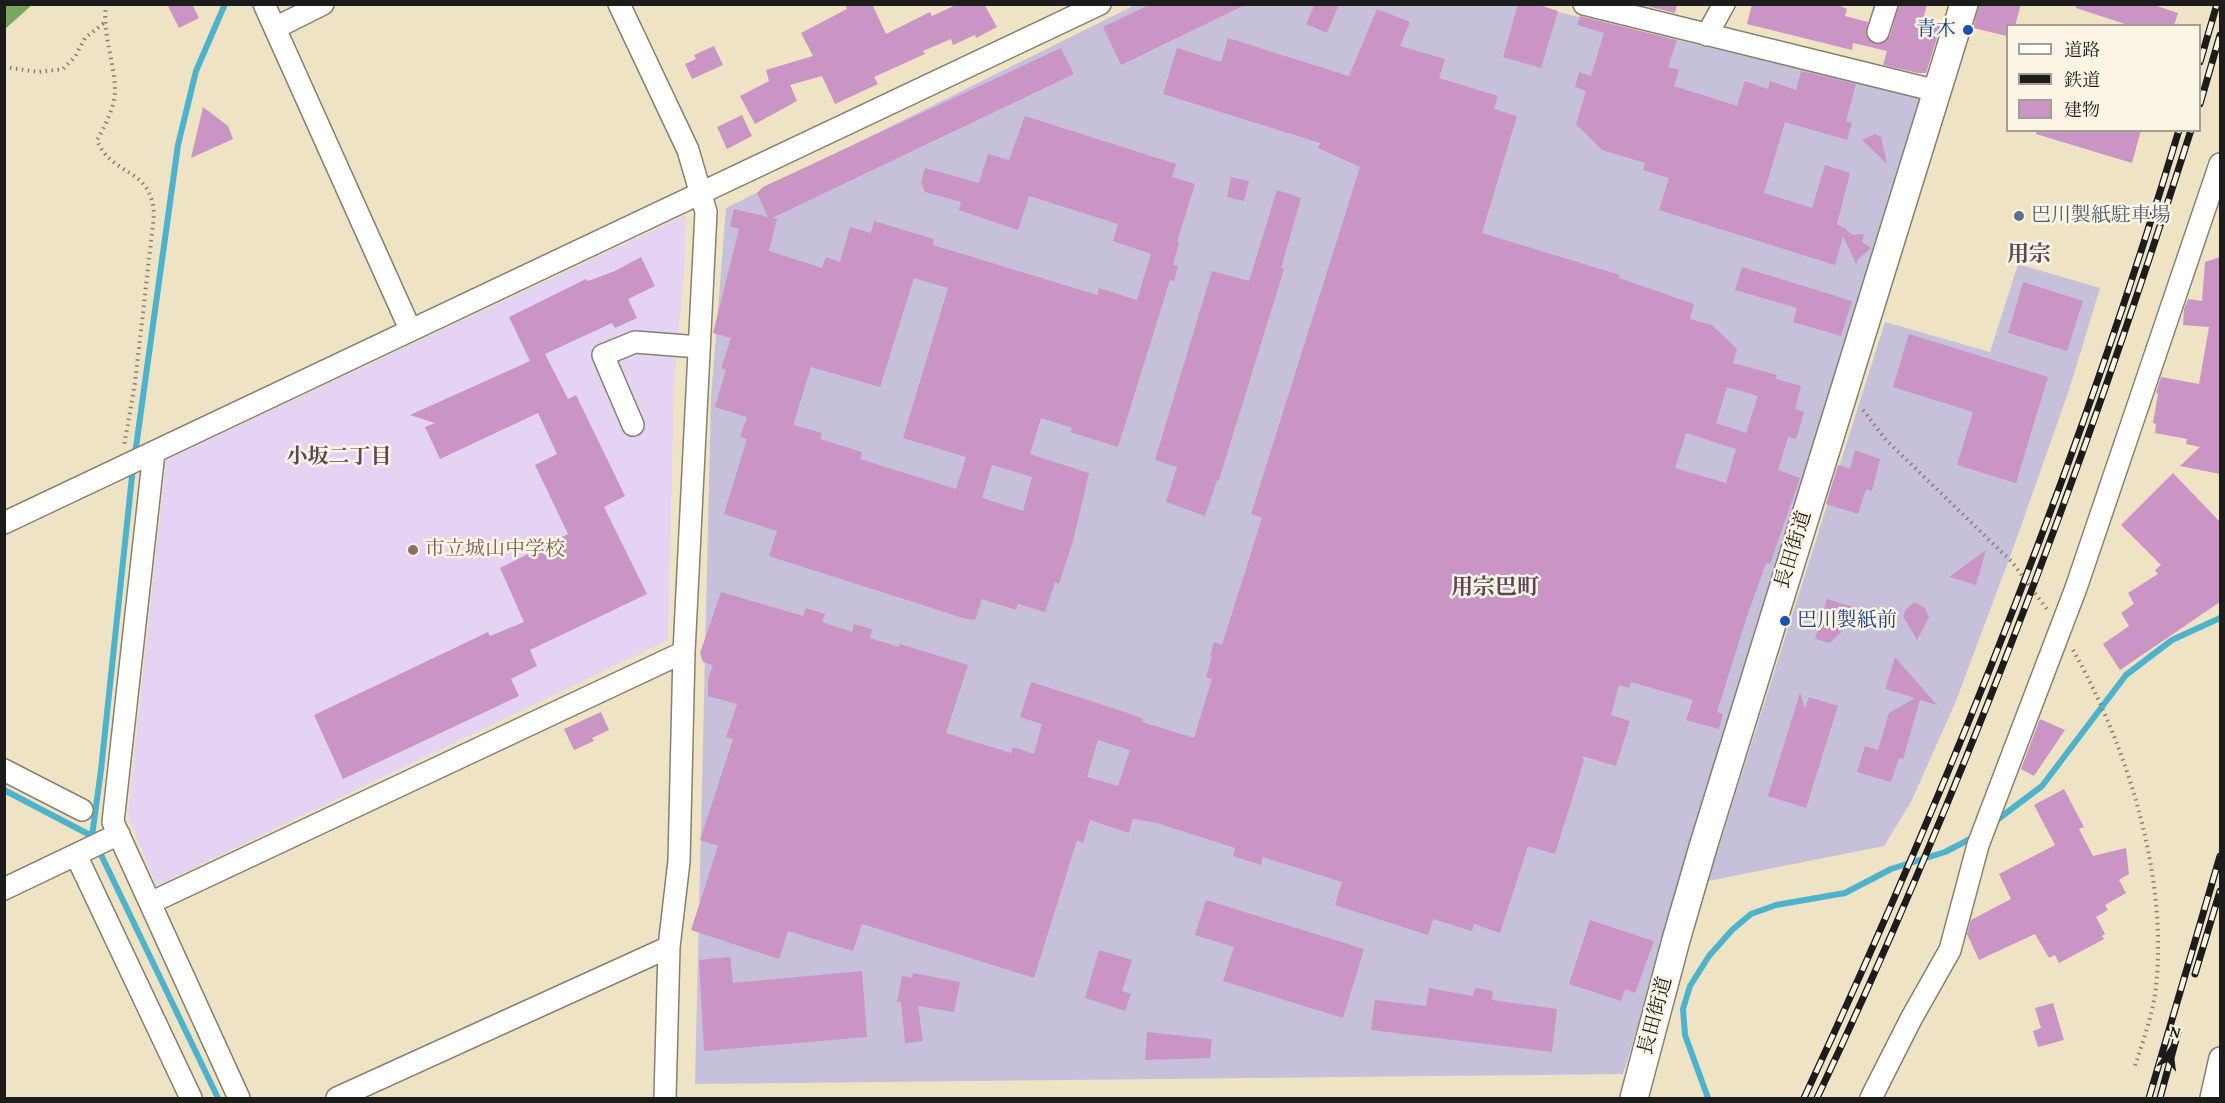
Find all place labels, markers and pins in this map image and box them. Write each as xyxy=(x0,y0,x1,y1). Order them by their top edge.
place label: 青木 xyxy=(1916,18,1956,42)
marker: 青木 xyxy=(1961,23,1975,37)
place label: 巴川製紙駐車場 xyxy=(2031,204,2171,228)
marker: 巴川製紙駐車場 xyxy=(2012,209,2026,223)
place label: 市立城山中学校 xyxy=(425,538,565,562)
marker: 市立城山中学校 xyxy=(406,543,420,557)
place label: 巴川製紙前 xyxy=(1797,609,1897,633)
marker: 巴川製紙前 xyxy=(1778,614,1792,628)

